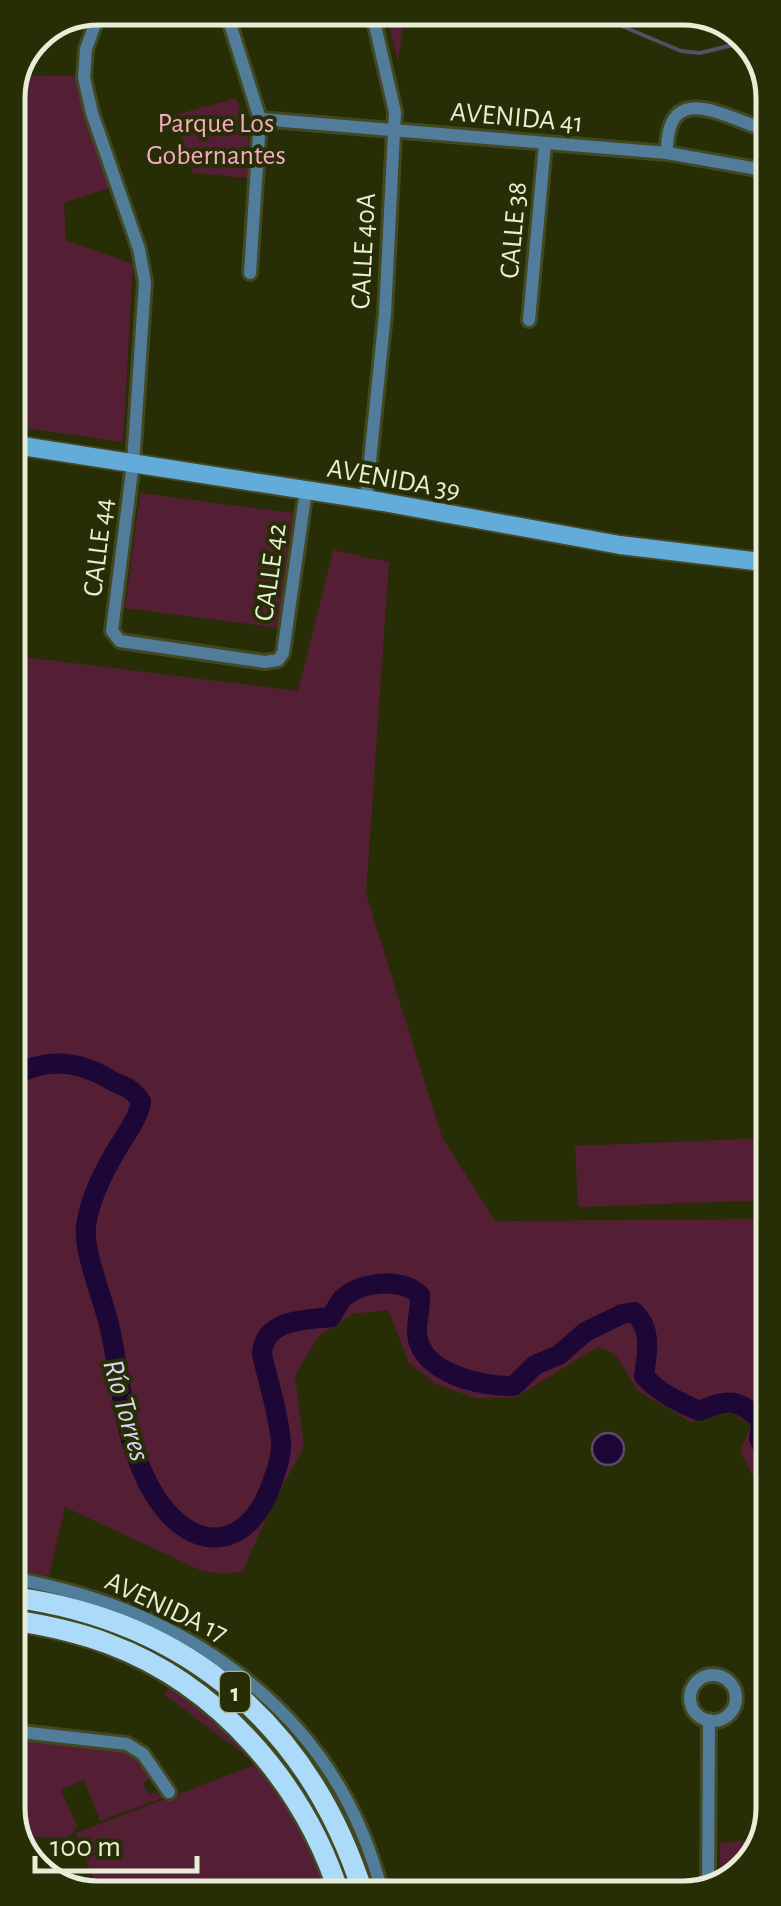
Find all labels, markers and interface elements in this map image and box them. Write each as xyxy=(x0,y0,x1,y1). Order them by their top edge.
street label: AVENIDA 41 xyxy=(449,98,584,138)
park label: Parque Los Gobernantes xyxy=(146,110,286,170)
street label: CALLE 38 xyxy=(496,181,532,280)
street label: CALLE 40A xyxy=(347,192,381,310)
street label: AVENIDA 39 xyxy=(325,454,462,505)
street label: CALLE 44 xyxy=(79,496,119,598)
street label: CALLE 42 xyxy=(250,522,292,623)
water label: Río Torres xyxy=(97,1356,155,1465)
street label: AVENIDA 17 xyxy=(101,1567,232,1648)
road number: 1 xyxy=(220,1672,250,1712)
scale bar xyxy=(35,1811,198,1873)
text: 100 m xyxy=(50,1832,121,1862)

